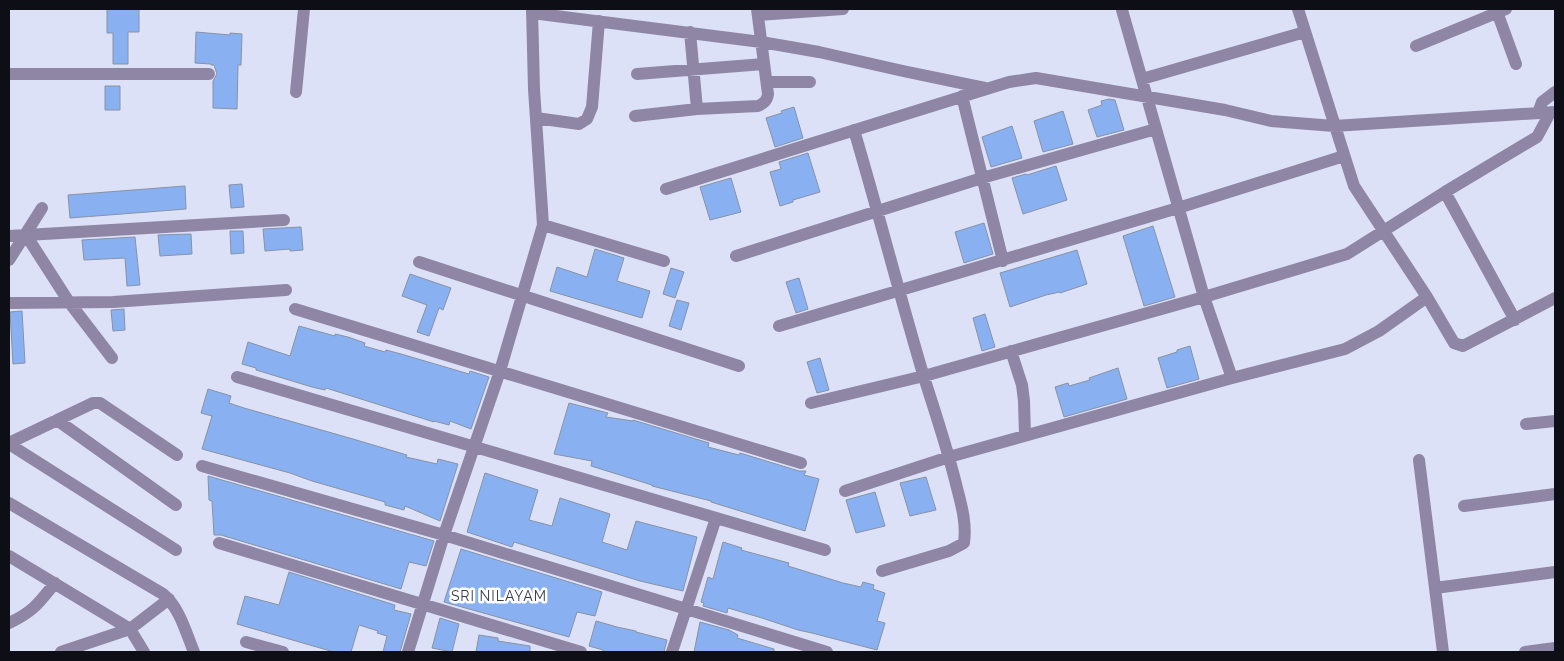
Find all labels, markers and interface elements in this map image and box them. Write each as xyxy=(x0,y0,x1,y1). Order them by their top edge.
district label: SRI NILAYAM xyxy=(451,588,547,604)

